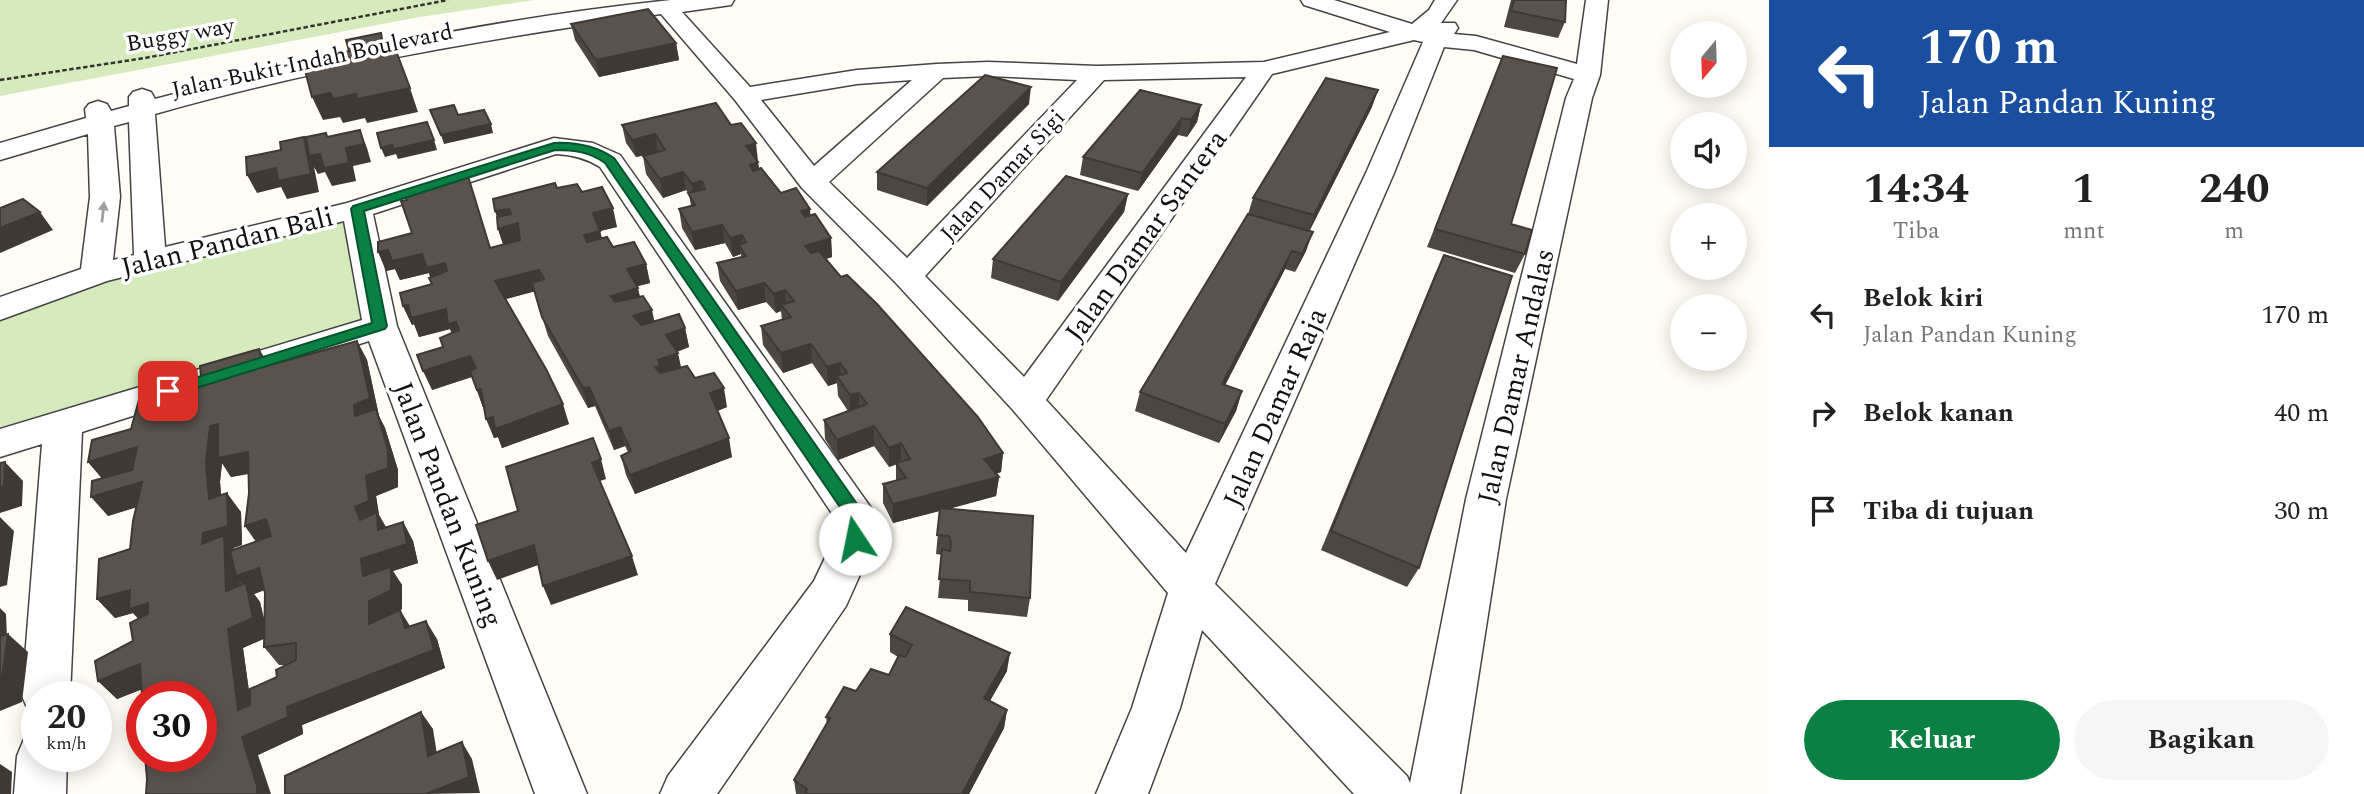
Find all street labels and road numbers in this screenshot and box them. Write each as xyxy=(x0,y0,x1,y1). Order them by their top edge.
street label: Buggy way xyxy=(124,9,238,62)
street label: Jalan Bukit Indah Boulevard xyxy=(169,15,456,108)
street label: Jalan Damar Sigi xyxy=(932,102,1074,250)
street label: Jalan Damar Santera xyxy=(1054,120,1238,351)
street label: Jalan Pandan Bali xyxy=(117,195,338,290)
street label: Jalan Damar Andalas xyxy=(1466,245,1567,508)
street label: Jalan Damar Raja xyxy=(1212,300,1339,515)
street label: Jalan Pandan Kuning xyxy=(381,375,514,634)

